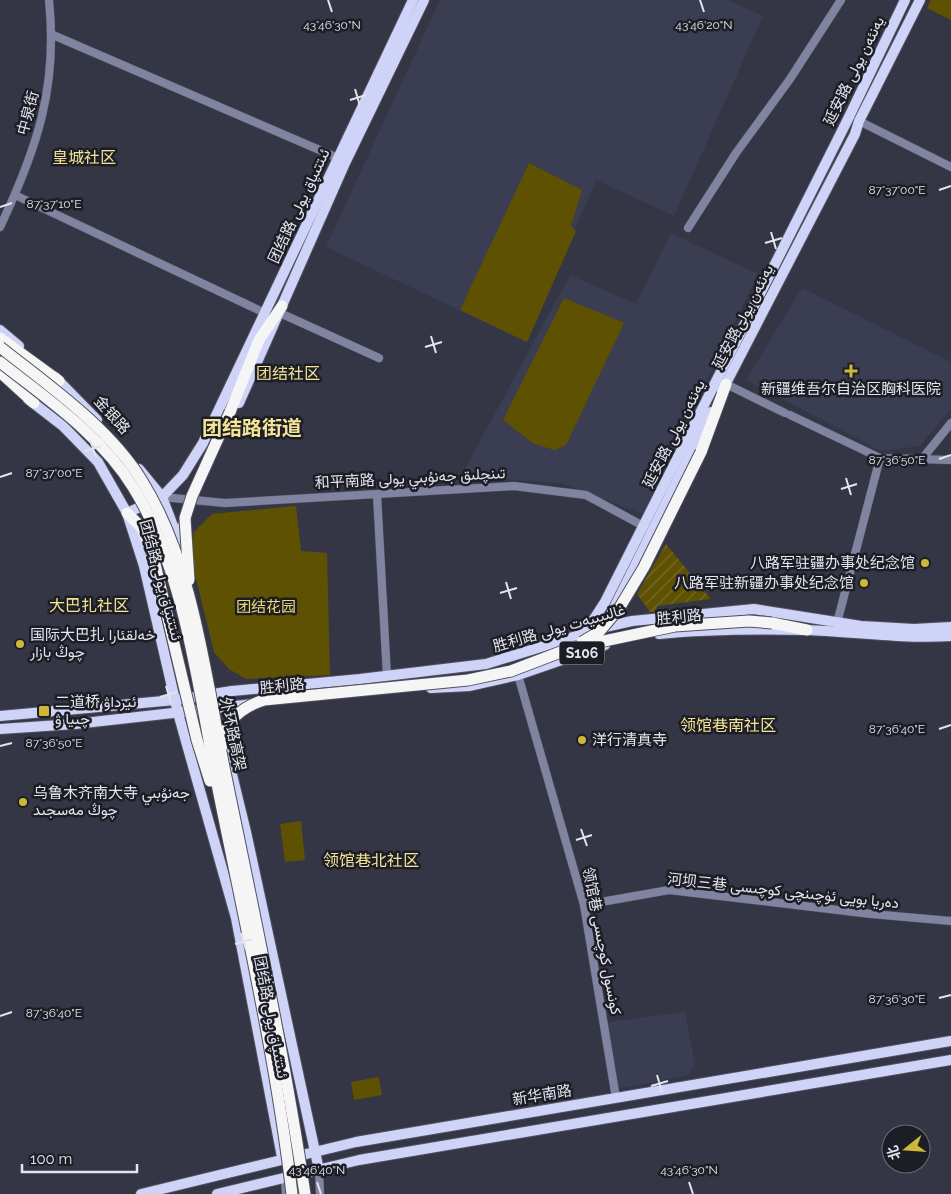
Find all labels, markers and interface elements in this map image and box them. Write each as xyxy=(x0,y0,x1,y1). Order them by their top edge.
street label: 延安路 يەنئەن يولى xyxy=(820,14,889,129)
text: 43°46'30"N xyxy=(303,18,361,32)
text: 43°46'20"N xyxy=(675,18,733,32)
street label: 中泉街 xyxy=(13,89,43,137)
street label: 团结路 ئىتتىپاق يولى xyxy=(265,146,334,267)
district label: 皇城社区 xyxy=(52,148,116,167)
text: 87°37'00"E xyxy=(868,183,926,197)
text: 87°37'10"E xyxy=(27,197,81,211)
street label: 延安路يەنئەن يولى xyxy=(709,262,778,373)
district label: 团结社区 xyxy=(256,364,320,383)
marker: 新疆维吾尔自治区胸科医院 xyxy=(844,364,858,378)
street label: 延安路 يەنئەن يولى xyxy=(639,377,710,492)
place label: 新疆维吾尔自治区胸科医院 xyxy=(761,380,941,398)
street label: 金银路 xyxy=(90,392,134,438)
district label: 团结路街道 xyxy=(202,416,302,440)
text: 87°36'50"E xyxy=(869,453,925,467)
street label: 和平南路 تىنچلىق جەنۇبىي يولى xyxy=(314,464,506,496)
text: 87°37'00"E xyxy=(25,466,83,480)
street label: 团结路 ئىتتىپاق يولى xyxy=(135,518,186,643)
place label: 八路军驻疆办事处纪念馆 xyxy=(750,554,915,572)
marker: 八路军驻疆办事处纪念馆 xyxy=(919,557,931,569)
place label: 八路军驻新疆办事处纪念馆 xyxy=(674,574,854,592)
marker: 八路军驻新疆办事处纪念馆 xyxy=(858,577,870,589)
district label: 大巴扎社区 xyxy=(49,596,129,615)
park label: 团结花园 xyxy=(236,598,296,616)
street label: 胜利路 غالىبىيەت يولى xyxy=(491,600,628,656)
street label: 胜利路 xyxy=(656,606,702,628)
place label: 国际大巴扎 خەلقئارا چوڭ بازار xyxy=(29,626,155,662)
marker: 国际大巴扎 خەلقئارا چوڭ بازار xyxy=(14,638,26,650)
road number: S106 xyxy=(560,641,604,664)
street label: 胜利路 xyxy=(259,675,305,697)
place label: 二道桥 ئيرداۋ چىيا ۋ xyxy=(55,693,136,729)
street label: 外环路高架 xyxy=(216,695,250,773)
marker: 二道桥 ئيرداۋ چىيا ۋ xyxy=(37,704,51,718)
district label: 领馆巷南社区 xyxy=(680,716,776,735)
text: 87°36'40"E xyxy=(869,722,925,736)
place label: 洋行清真寺 xyxy=(592,731,667,749)
marker: 洋行清真寺 xyxy=(576,734,588,746)
text: 87°36'50"E xyxy=(26,736,82,750)
place label: 乌鲁木齐南大寺 جەنۇبىي چوڭ مەسجىد xyxy=(33,784,190,820)
marker: 乌鲁木齐南大寺 جەنۇبىي چوڭ مەسجىد xyxy=(17,796,29,808)
district label: 领馆巷北社区 xyxy=(323,851,419,870)
street label: 领馆巷 كونسول كوچىسى xyxy=(578,866,625,1017)
street label: 河坝三巷 دەريا بويى ئۈچىنچى كوچىسى xyxy=(666,870,900,913)
street label: 团结路 ئىتتىپاق يولى xyxy=(249,954,292,1080)
text: 87°36'30"E xyxy=(869,992,925,1006)
text: 87°36'40"E xyxy=(26,1006,82,1020)
street label: 新华南路 xyxy=(511,1081,573,1109)
north arrow xyxy=(881,1124,931,1174)
scale bar xyxy=(22,1142,138,1174)
text: 北 xyxy=(884,1144,903,1162)
text: 100 m xyxy=(30,1150,72,1168)
text: 43°46'40"N xyxy=(289,1163,345,1177)
text: 43°46'30"N xyxy=(660,1163,718,1177)

